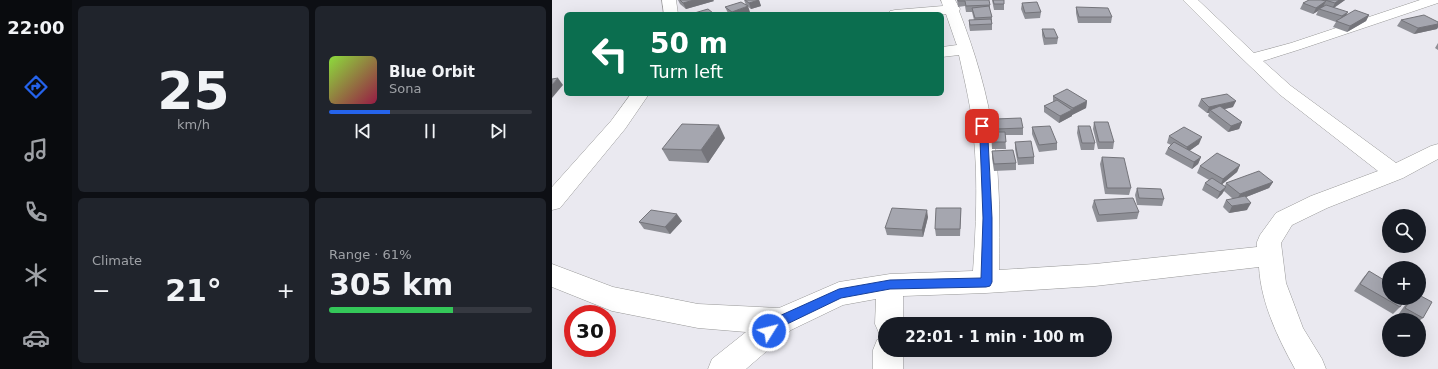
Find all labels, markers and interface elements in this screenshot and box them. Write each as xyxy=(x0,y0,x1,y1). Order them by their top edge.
text: 22:00 xyxy=(7,17,65,38)
text: 50 m xyxy=(650,27,728,60)
icon: left xyxy=(584,28,636,80)
text: 25 xyxy=(157,61,230,121)
text: Turn left xyxy=(650,61,723,82)
text: Blue Orbit xyxy=(389,63,475,81)
icon: directions xyxy=(22,73,50,101)
text: Sona xyxy=(389,81,421,96)
pin xyxy=(965,109,999,143)
icon: arrive xyxy=(971,115,993,137)
text: km/h xyxy=(177,117,210,132)
icon: previous xyxy=(352,120,374,142)
icon: pause xyxy=(419,120,441,142)
icon: next xyxy=(487,120,509,142)
icon: music xyxy=(22,136,50,164)
icon: phone xyxy=(22,198,50,226)
map controls xyxy=(1382,209,1426,357)
button: search xyxy=(1382,209,1426,253)
text: Range · 61% xyxy=(329,247,412,262)
text: Climate xyxy=(92,253,142,268)
icon: climate xyxy=(22,261,50,289)
button: + xyxy=(1382,261,1426,305)
text: 305 km xyxy=(329,267,453,302)
text: 21° xyxy=(165,273,222,308)
text: − xyxy=(92,278,110,303)
text: + xyxy=(277,278,295,303)
speed limit sign: 30 xyxy=(564,305,616,357)
position arrow xyxy=(748,310,790,352)
button: − xyxy=(1382,313,1426,357)
icon: car xyxy=(22,324,50,352)
text: 22:01 · 1 min · 100 m xyxy=(905,328,1085,346)

